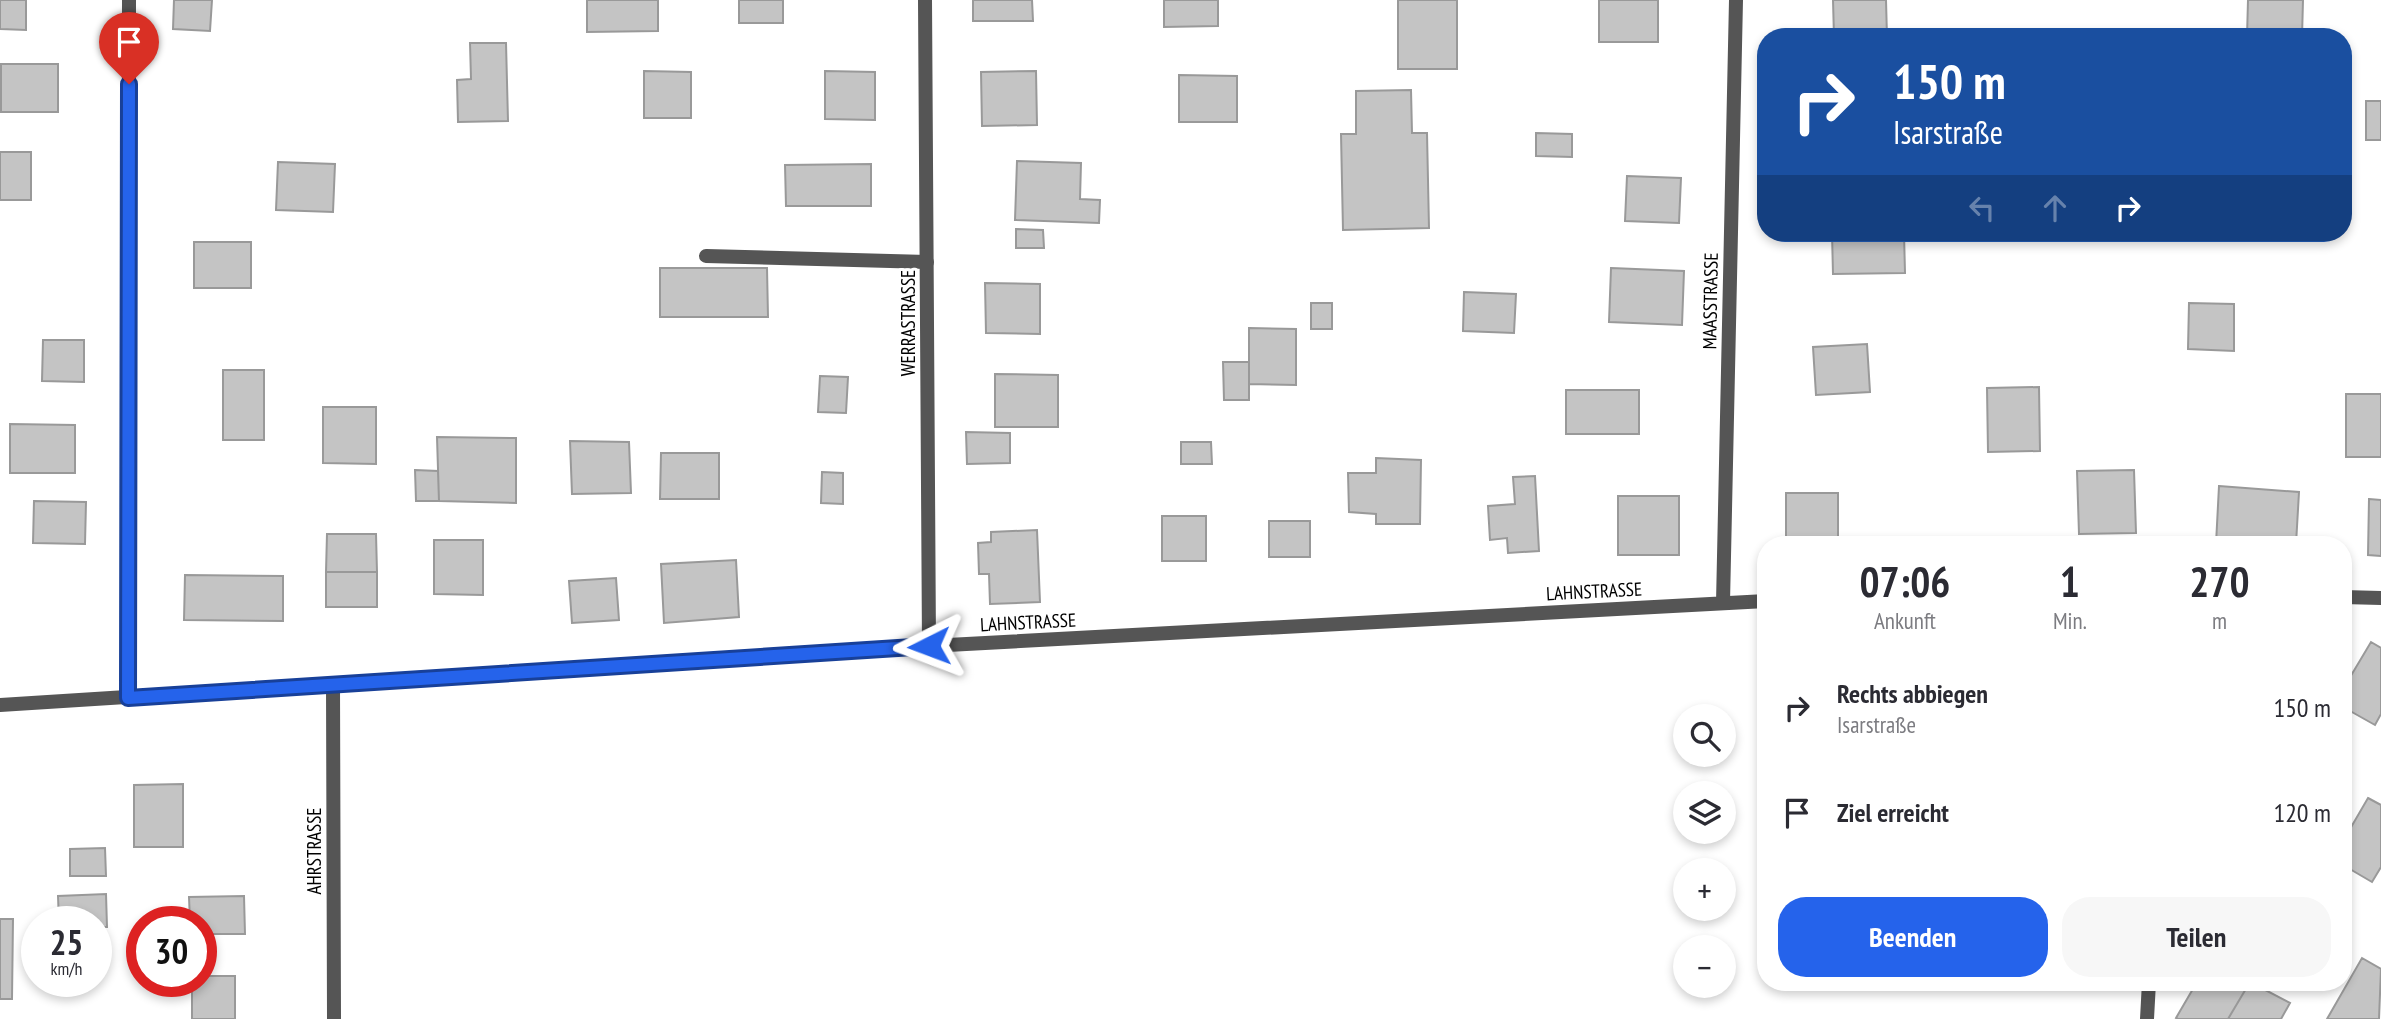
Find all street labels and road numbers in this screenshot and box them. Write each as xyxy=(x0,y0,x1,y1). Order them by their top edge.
street label: MAASSTRASSE xyxy=(1697,252,1723,350)
street label: WERRASTRASSE xyxy=(896,270,920,376)
street label: LAHNSTRASSE xyxy=(1545,577,1643,605)
street label: LAHNSTRASSE xyxy=(979,608,1077,636)
street label: AHRSTRASSE xyxy=(302,807,326,895)

